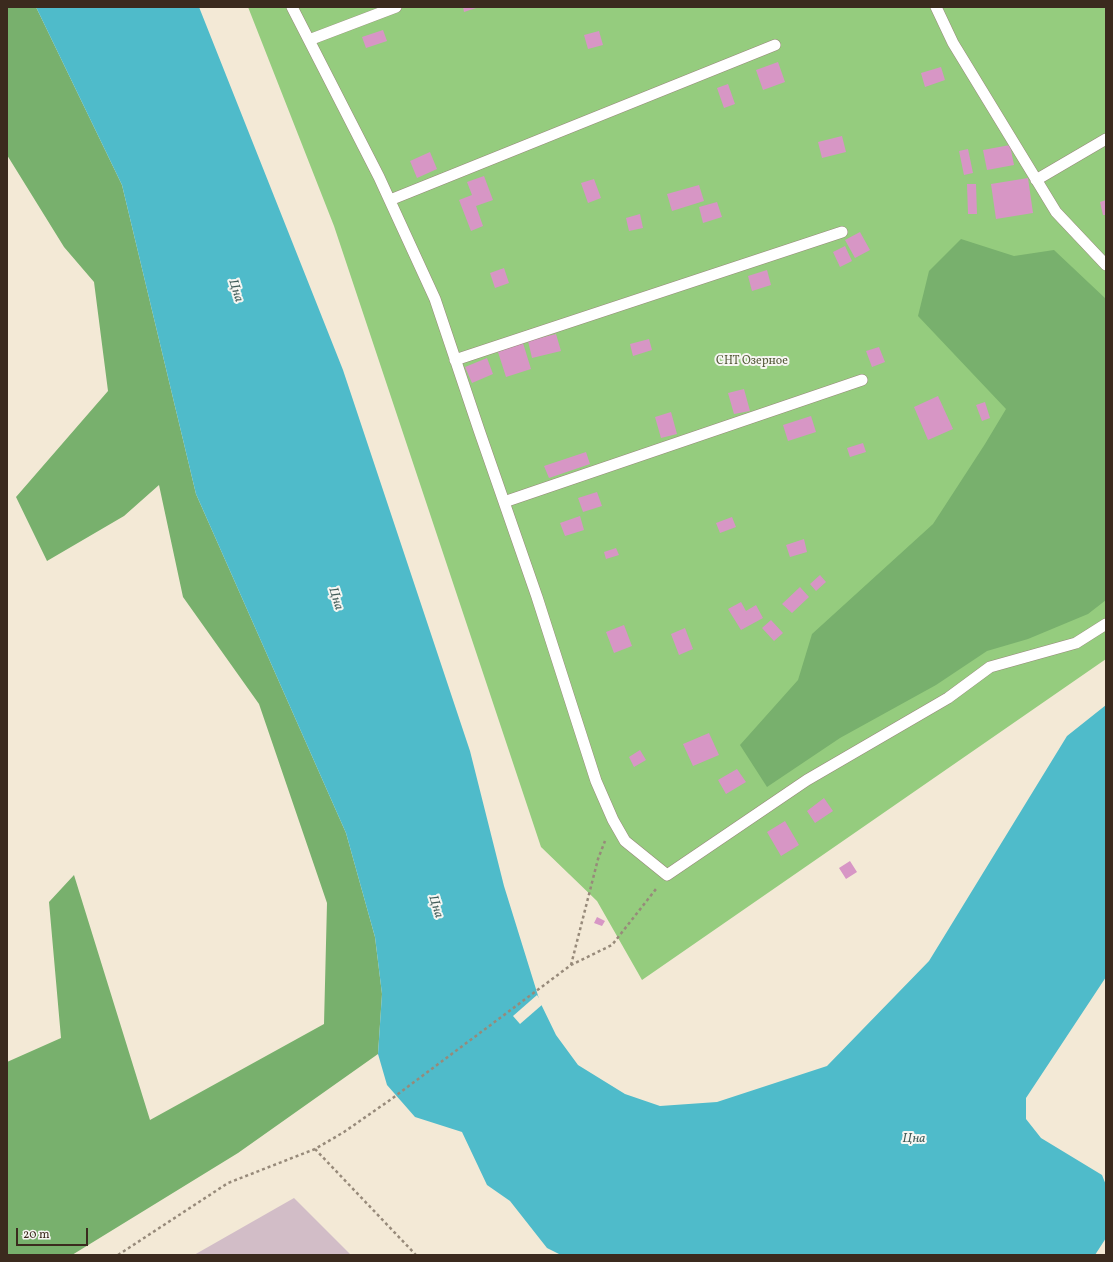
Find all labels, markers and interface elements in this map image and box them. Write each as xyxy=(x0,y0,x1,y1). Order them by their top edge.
water label: Цна xyxy=(224,278,246,304)
park label: СНТ Озерное xyxy=(716,355,788,369)
water label: Цна xyxy=(324,586,346,612)
water label: Цна xyxy=(424,894,446,920)
water label: Цна xyxy=(903,1132,925,1148)
scale bar xyxy=(18,1220,90,1246)
text: 20 m xyxy=(23,1227,50,1243)

